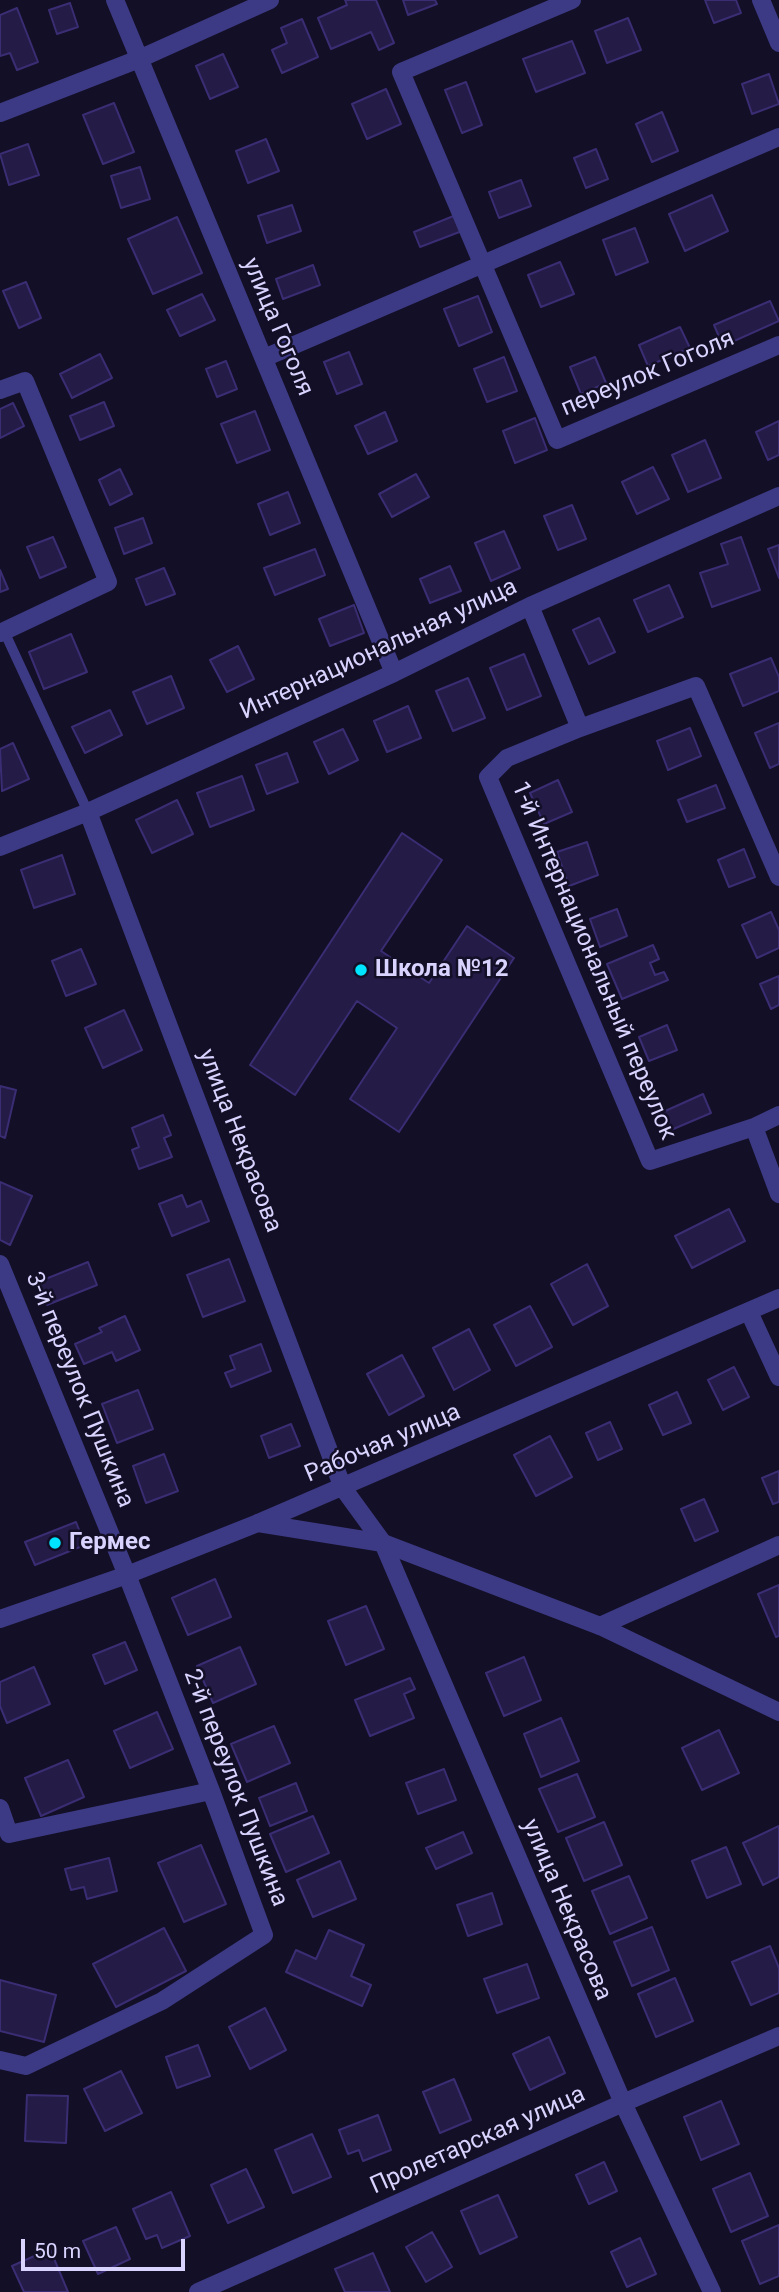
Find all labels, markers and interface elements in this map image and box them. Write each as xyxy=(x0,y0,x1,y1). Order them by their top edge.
street label: улица Гоголя xyxy=(235,254,319,400)
street label: переулок Гоголя xyxy=(557,325,739,423)
street label: Интернациональная улица xyxy=(236,573,522,727)
street label: 1-й Интернациональный переулок xyxy=(504,777,682,1145)
place label: Школа №12 xyxy=(375,956,509,984)
marker: Школа №12 xyxy=(353,962,369,978)
street label: улица Некрасова xyxy=(191,1045,287,1237)
street label: 3-й переулок Пушкина xyxy=(19,1268,139,1512)
street label: Рабочая улица xyxy=(301,1398,465,1490)
place label: Гермес xyxy=(69,1529,150,1557)
marker: Гермес xyxy=(47,1535,63,1551)
street label: 2-й переулок Пушкина xyxy=(176,1665,294,1911)
street label: улица Некрасова xyxy=(515,1815,617,2005)
street label: Пролетарская улица xyxy=(366,2081,590,2201)
scale bar xyxy=(24,2226,189,2270)
text: 50 m xyxy=(34,2239,81,2263)

